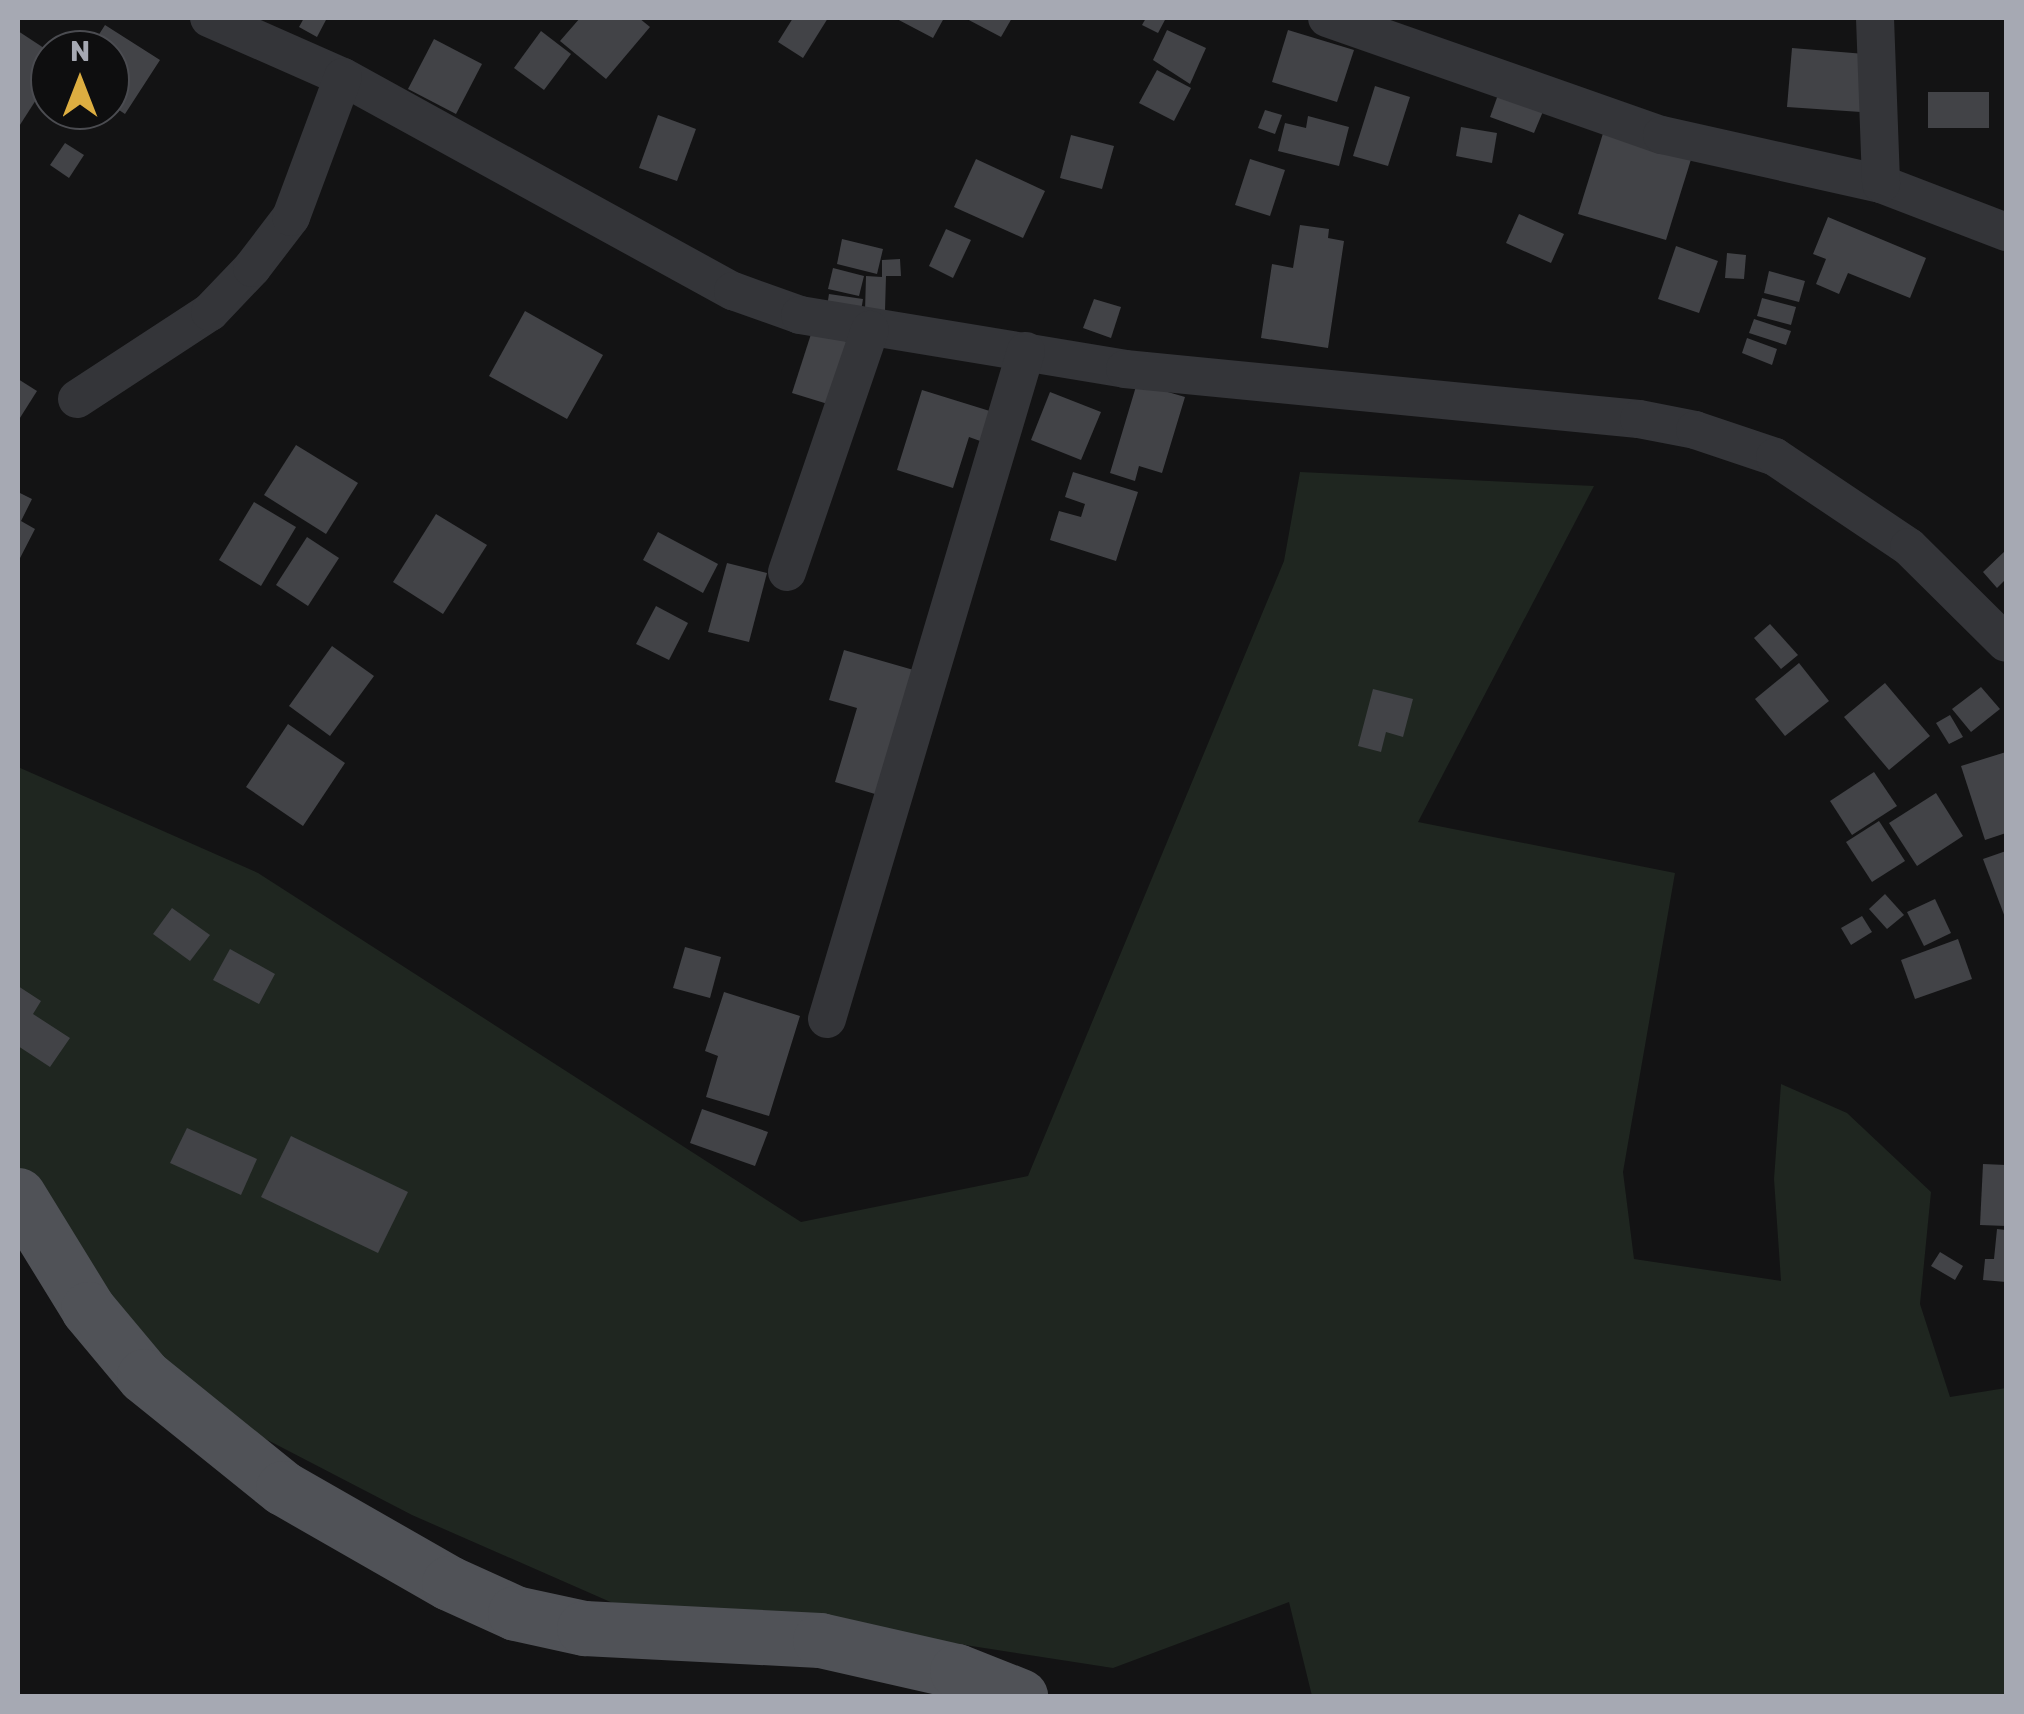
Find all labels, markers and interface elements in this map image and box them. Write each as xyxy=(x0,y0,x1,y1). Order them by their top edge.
north arrow xyxy=(30,30,130,130)
text: N xyxy=(70,35,90,68)

